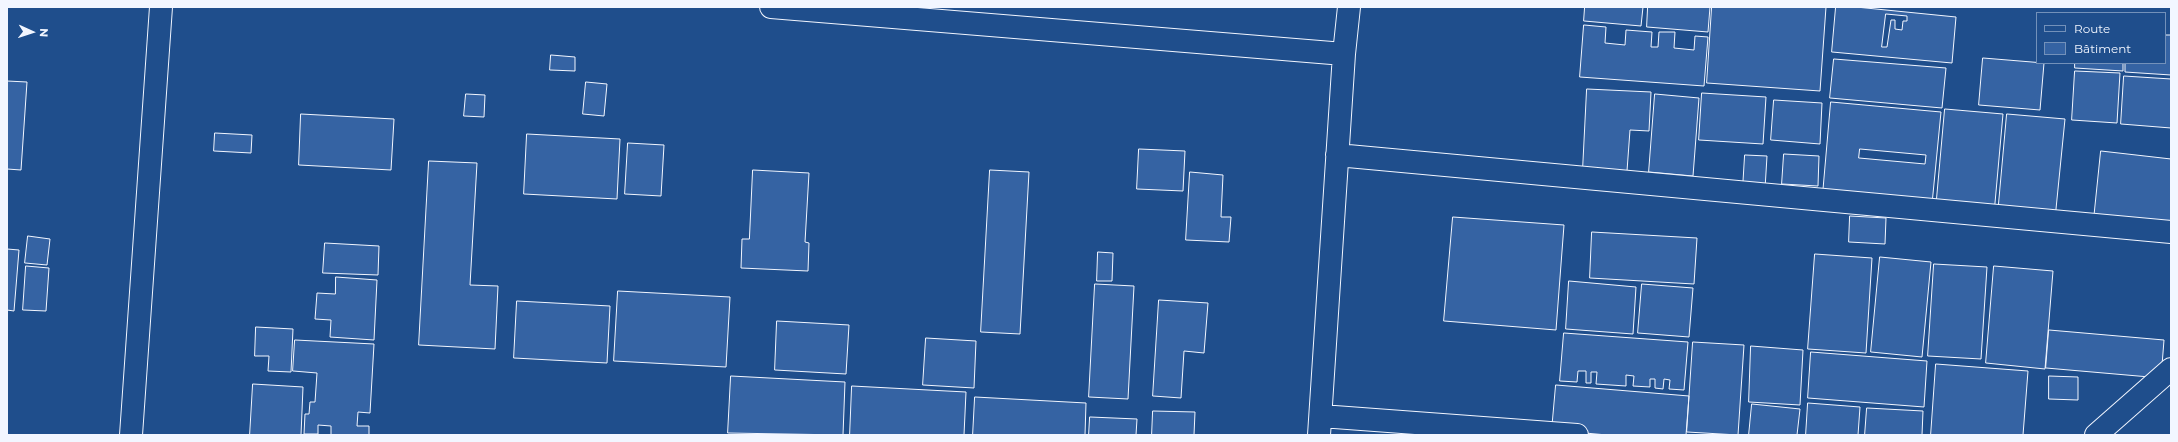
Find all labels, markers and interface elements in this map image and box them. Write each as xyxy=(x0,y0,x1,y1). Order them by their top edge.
north arrow xyxy=(12,12,52,52)
legend xyxy=(2036,12,2166,64)
text: Route xyxy=(2074,21,2110,36)
text: N xyxy=(37,28,51,37)
text: Bâtiment xyxy=(2074,41,2131,56)

